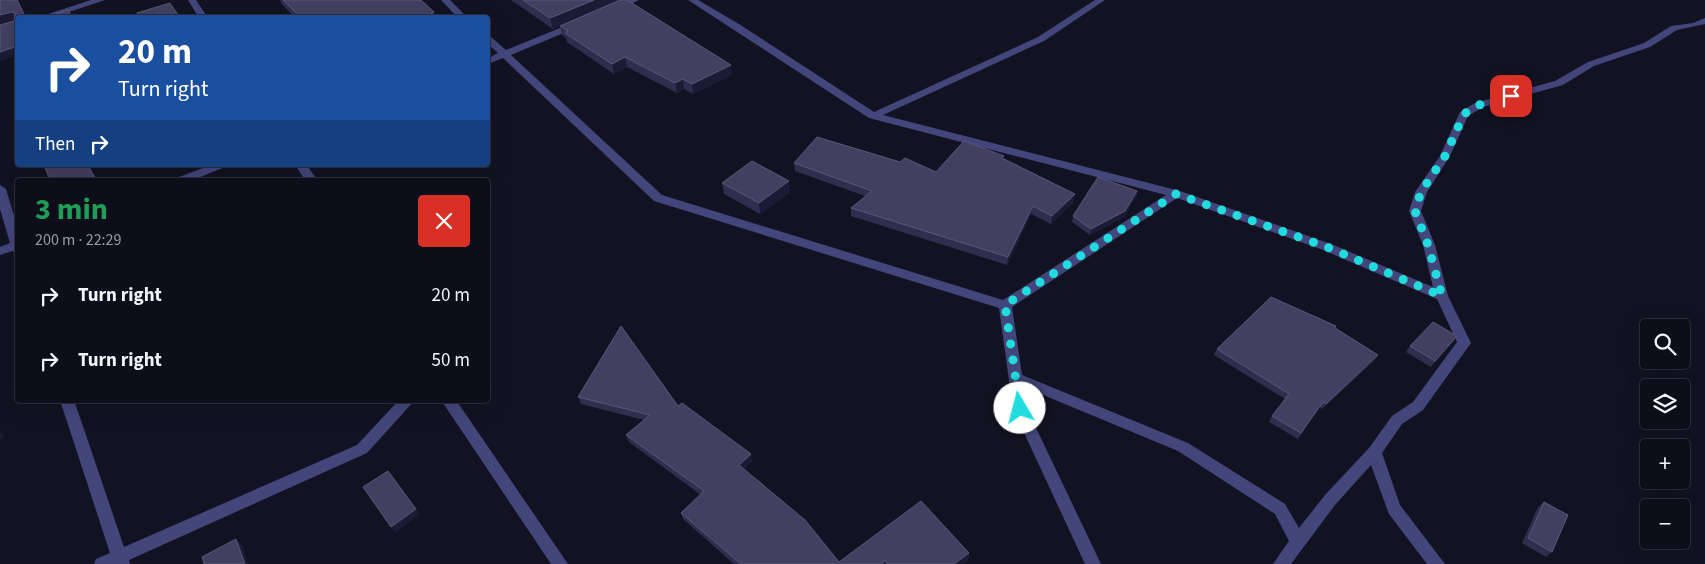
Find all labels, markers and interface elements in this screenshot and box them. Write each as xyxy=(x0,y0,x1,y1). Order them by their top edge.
text: 20 m xyxy=(118,27,192,77)
icon: right xyxy=(35,35,100,100)
text: Turn right xyxy=(118,73,208,105)
pin xyxy=(1490,75,1532,117)
icon: arrive xyxy=(1497,82,1525,110)
icon: right xyxy=(85,130,113,158)
text: Then xyxy=(35,131,75,158)
text: 3 min xyxy=(35,188,108,231)
button: close xyxy=(418,195,470,247)
text: 200 m · 22:29 xyxy=(35,229,122,251)
icon: right xyxy=(35,282,63,310)
text: Turn right xyxy=(78,282,162,309)
text: 20 m xyxy=(432,282,470,309)
map controls xyxy=(1640,319,1690,549)
button: search xyxy=(1640,319,1690,369)
icon: right xyxy=(35,347,63,375)
text: Turn right xyxy=(78,347,162,374)
text: 50 m xyxy=(432,347,470,374)
button: layers xyxy=(1640,379,1690,429)
position arrow xyxy=(993,381,1045,433)
button: + xyxy=(1640,439,1690,489)
button: − xyxy=(1640,499,1690,549)

